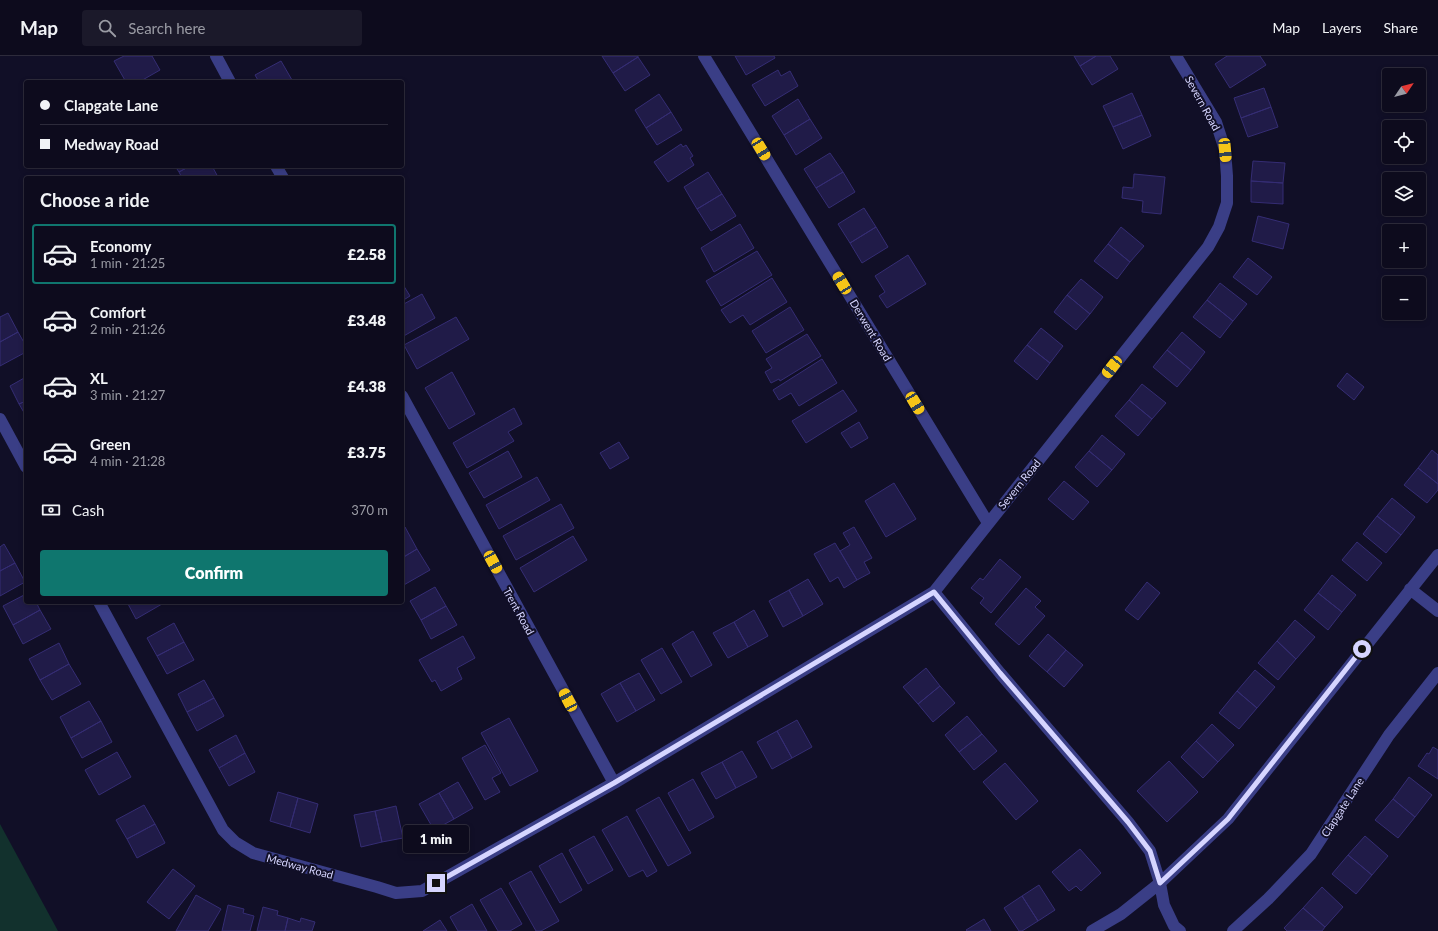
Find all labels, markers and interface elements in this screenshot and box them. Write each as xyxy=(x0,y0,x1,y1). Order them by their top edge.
search box xyxy=(82,10,362,46)
text: Map xyxy=(20,16,58,39)
icon: search xyxy=(96,17,118,39)
text: Search here xyxy=(128,19,206,37)
text: Map xyxy=(1272,19,1300,36)
text: Layers xyxy=(1322,19,1362,36)
text: Share xyxy=(1384,19,1418,36)
north arrow xyxy=(1382,68,1426,112)
map controls xyxy=(1382,68,1426,320)
street label: Severn Road xyxy=(1183,73,1223,133)
text: Clapgate Lane xyxy=(64,96,158,114)
button: locate xyxy=(1382,120,1426,164)
text: Medway Road xyxy=(64,135,159,153)
car xyxy=(750,136,772,162)
car xyxy=(1218,138,1232,162)
button: layers xyxy=(1382,172,1426,216)
text: Choose a ride xyxy=(40,189,149,211)
button: + xyxy=(1382,224,1426,268)
icon: car xyxy=(42,236,78,272)
text: Economy xyxy=(90,237,151,255)
text: £2.58 xyxy=(348,245,386,263)
text: 1 min · 21:25 xyxy=(90,255,165,271)
car xyxy=(831,270,853,296)
button: − xyxy=(1382,276,1426,320)
street label: Derwent Road xyxy=(847,297,895,363)
icon: car xyxy=(42,302,78,338)
text: Comfort xyxy=(90,303,146,321)
text: £3.48 xyxy=(348,311,386,329)
text: 2 min · 21:26 xyxy=(90,321,165,337)
car xyxy=(1100,354,1124,380)
icon: car xyxy=(42,368,78,404)
text: XL xyxy=(90,369,108,387)
text: £4.38 xyxy=(348,377,386,395)
text: 3 min · 21:27 xyxy=(90,387,165,403)
car xyxy=(904,390,926,416)
icon: car xyxy=(42,434,78,470)
text: Green xyxy=(90,435,131,453)
text: £3.75 xyxy=(348,443,386,461)
text: 4 min · 21:28 xyxy=(90,453,165,469)
street label: Severn Road xyxy=(995,456,1043,512)
icon: cash xyxy=(40,499,62,521)
text: Cash xyxy=(72,501,104,519)
text: 370 m xyxy=(351,502,388,518)
car xyxy=(482,549,504,575)
button: Confirm xyxy=(40,550,388,596)
street label: Trent Road xyxy=(501,585,537,637)
route start xyxy=(1353,640,1371,658)
car xyxy=(557,687,579,713)
street label: Clapgate Lane xyxy=(1318,775,1366,839)
callout: 1 min xyxy=(403,825,469,853)
text: 1 min xyxy=(420,831,452,847)
street label: Medway Road xyxy=(265,851,335,881)
route end xyxy=(427,874,445,892)

